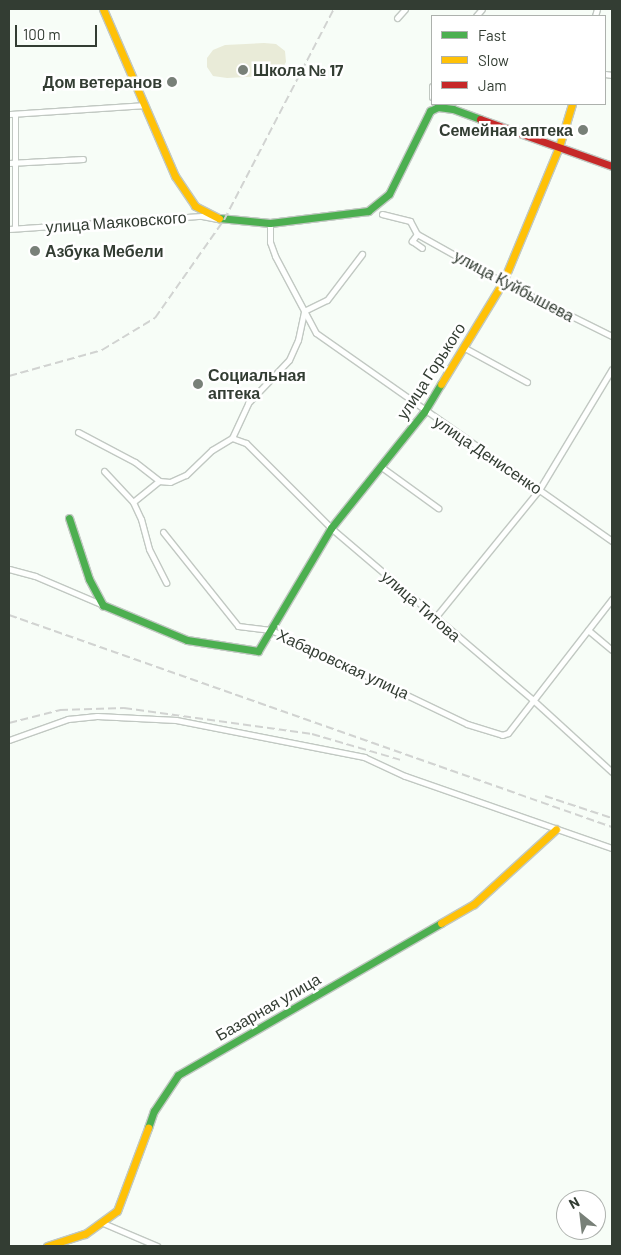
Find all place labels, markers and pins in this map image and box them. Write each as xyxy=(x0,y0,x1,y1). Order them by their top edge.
place label: Школа № 17 xyxy=(253,60,343,80)
marker: Школа № 17 xyxy=(237,64,249,76)
place label: Дом ветеранов xyxy=(43,72,162,92)
marker: Дом ветеранов xyxy=(166,76,178,88)
place label: Семейная аптека xyxy=(439,120,573,140)
marker: Семейная аптека xyxy=(577,124,589,136)
place label: Азбука Мебели xyxy=(45,241,164,261)
marker: Азбука Мебели xyxy=(29,245,41,257)
place label: Социальная аптека xyxy=(208,365,306,403)
marker: Социальная аптека xyxy=(192,378,204,390)

